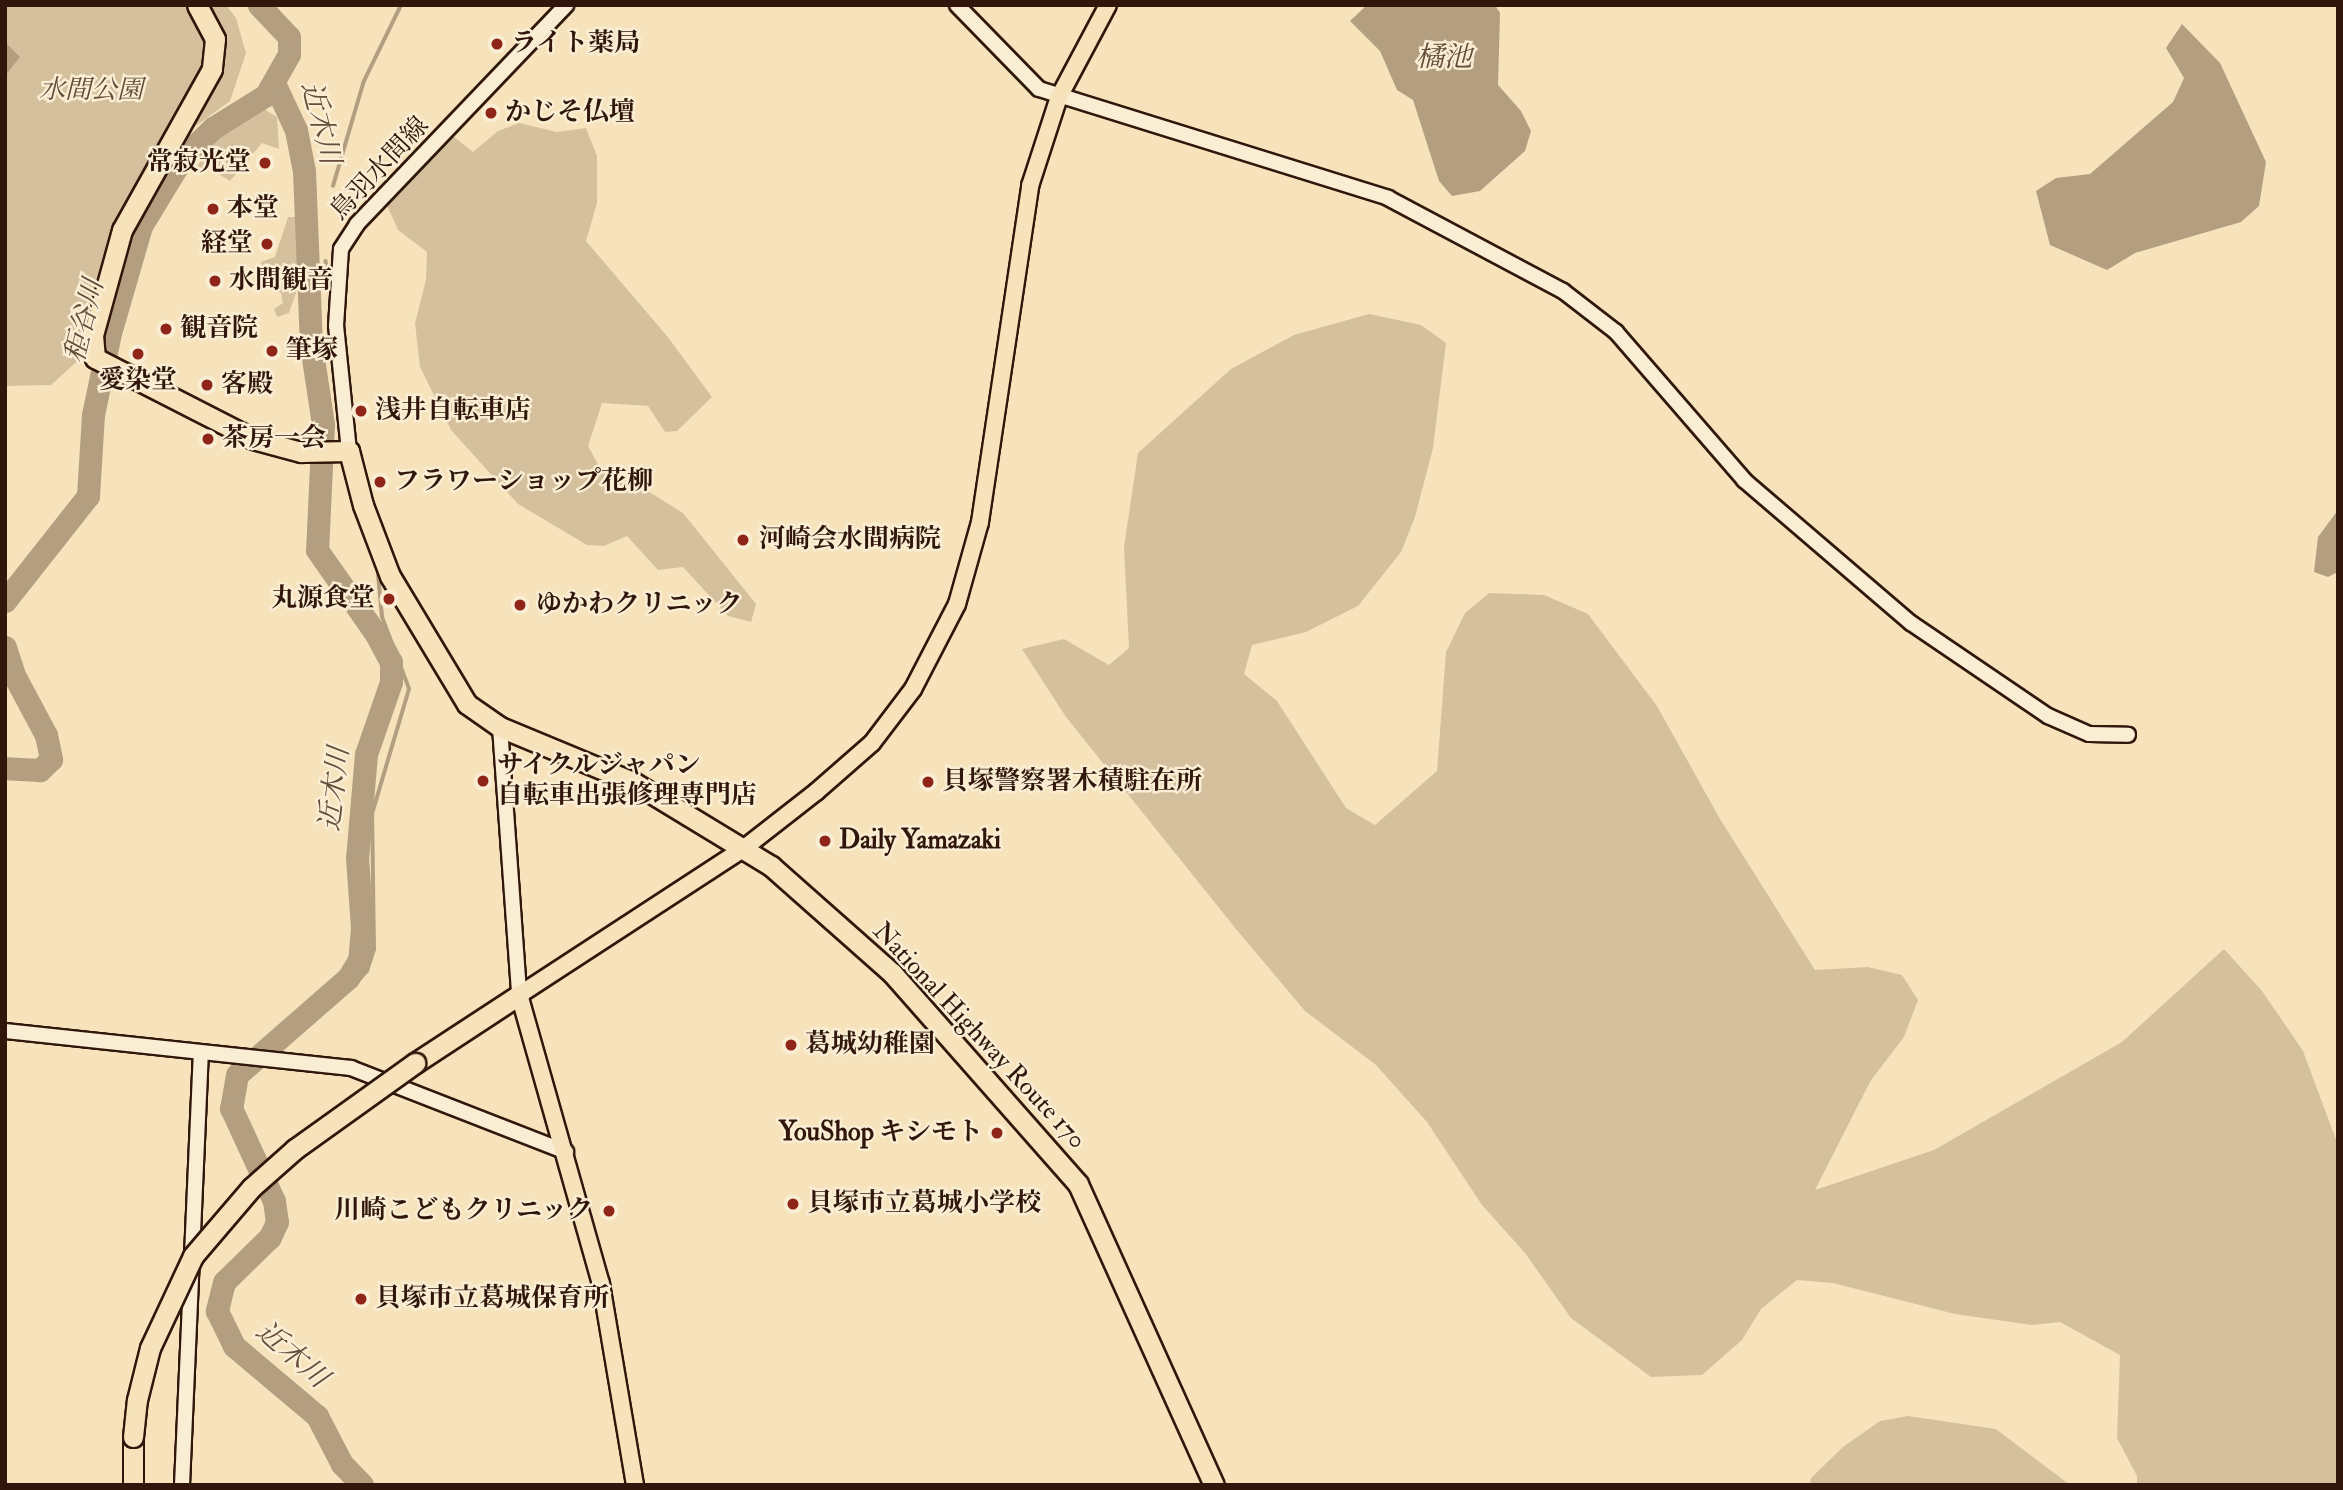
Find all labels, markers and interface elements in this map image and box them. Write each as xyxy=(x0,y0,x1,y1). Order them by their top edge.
place label: ライト薬局 xyxy=(511,28,641,60)
marker: ライト薬局 xyxy=(489,36,505,52)
water label: 橘池 xyxy=(1416,41,1472,75)
park label: 水間公園 xyxy=(39,75,143,107)
water label: 近木川 xyxy=(294,78,346,168)
place label: かじそ仏壇 xyxy=(505,97,635,129)
marker: かじそ仏壇 xyxy=(483,105,499,121)
street label: 鳥羽水間線 xyxy=(324,111,436,227)
place label: 常寂光堂 xyxy=(147,147,251,179)
marker: 常寂光堂 xyxy=(257,155,273,171)
place label: 本堂 xyxy=(227,193,279,225)
marker: 本堂 xyxy=(205,201,221,217)
place label: 経堂 xyxy=(201,228,253,260)
marker: 経堂 xyxy=(259,236,275,252)
place label: 水間観音 xyxy=(229,265,333,297)
marker: 水間観音 xyxy=(207,273,223,289)
water label: 秬谷川 xyxy=(59,276,111,366)
place label: 観音院 xyxy=(180,313,258,345)
marker: 観音院 xyxy=(158,321,174,337)
place label: 筆塚 xyxy=(286,335,338,367)
marker: 筆塚 xyxy=(264,343,280,359)
marker: 愛染堂 xyxy=(130,346,146,362)
place label: 愛染堂 xyxy=(99,365,177,397)
place label: 客殿 xyxy=(221,369,273,401)
marker: 客殿 xyxy=(199,377,215,393)
place label: 浅井自転車店 xyxy=(375,395,531,427)
marker: 浅井自転車店 xyxy=(353,403,369,419)
place label: 茶房一会 xyxy=(222,423,326,455)
marker: 茶房一会 xyxy=(200,431,216,447)
place label: フラワーショップ花柳 xyxy=(394,466,654,498)
marker: フラワーショップ花柳 xyxy=(372,474,388,490)
place label: 河崎会水間病院 xyxy=(759,524,941,556)
marker: 河崎会水間病院 xyxy=(733,530,753,550)
place label: 丸源食堂 xyxy=(271,583,375,615)
place label: ゆかわクリニック xyxy=(536,589,744,621)
marker: 丸源食堂 xyxy=(381,591,397,607)
marker: ゆかわクリニック xyxy=(510,595,530,615)
water label: 近木川 xyxy=(313,745,357,833)
place label: サイクルジャパン 自転車出張修理専門店 xyxy=(497,750,757,812)
place label: 貝塚警察署木積駐在所 xyxy=(942,766,1202,798)
marker: サイクルジャパン 自転車出張修理専門店 xyxy=(475,773,491,789)
marker: 貝塚警察署木積駐在所 xyxy=(920,774,936,790)
place label: Daily Yamazaki xyxy=(839,825,1001,857)
marker: Daily Yamazaki xyxy=(817,833,833,849)
street label: National Highway Route 170 xyxy=(866,916,1092,1156)
place label: 葛城幼稚園 xyxy=(805,1029,935,1061)
marker: 葛城幼稚園 xyxy=(783,1037,799,1053)
place label: YouShop キシモト xyxy=(778,1117,983,1149)
marker: YouShop キシモト xyxy=(989,1125,1005,1141)
place label: 貝塚市立葛城小学校 xyxy=(807,1188,1041,1220)
place label: 川崎こどもクリニック xyxy=(333,1195,593,1227)
marker: 貝塚市立葛城小学校 xyxy=(785,1196,801,1212)
marker: 川崎こどもクリニック xyxy=(599,1201,619,1221)
place label: 貝塚市立葛城保育所 xyxy=(375,1283,609,1315)
marker: 貝塚市立葛城保育所 xyxy=(353,1291,369,1307)
water label: 近木川 xyxy=(249,1315,335,1395)

